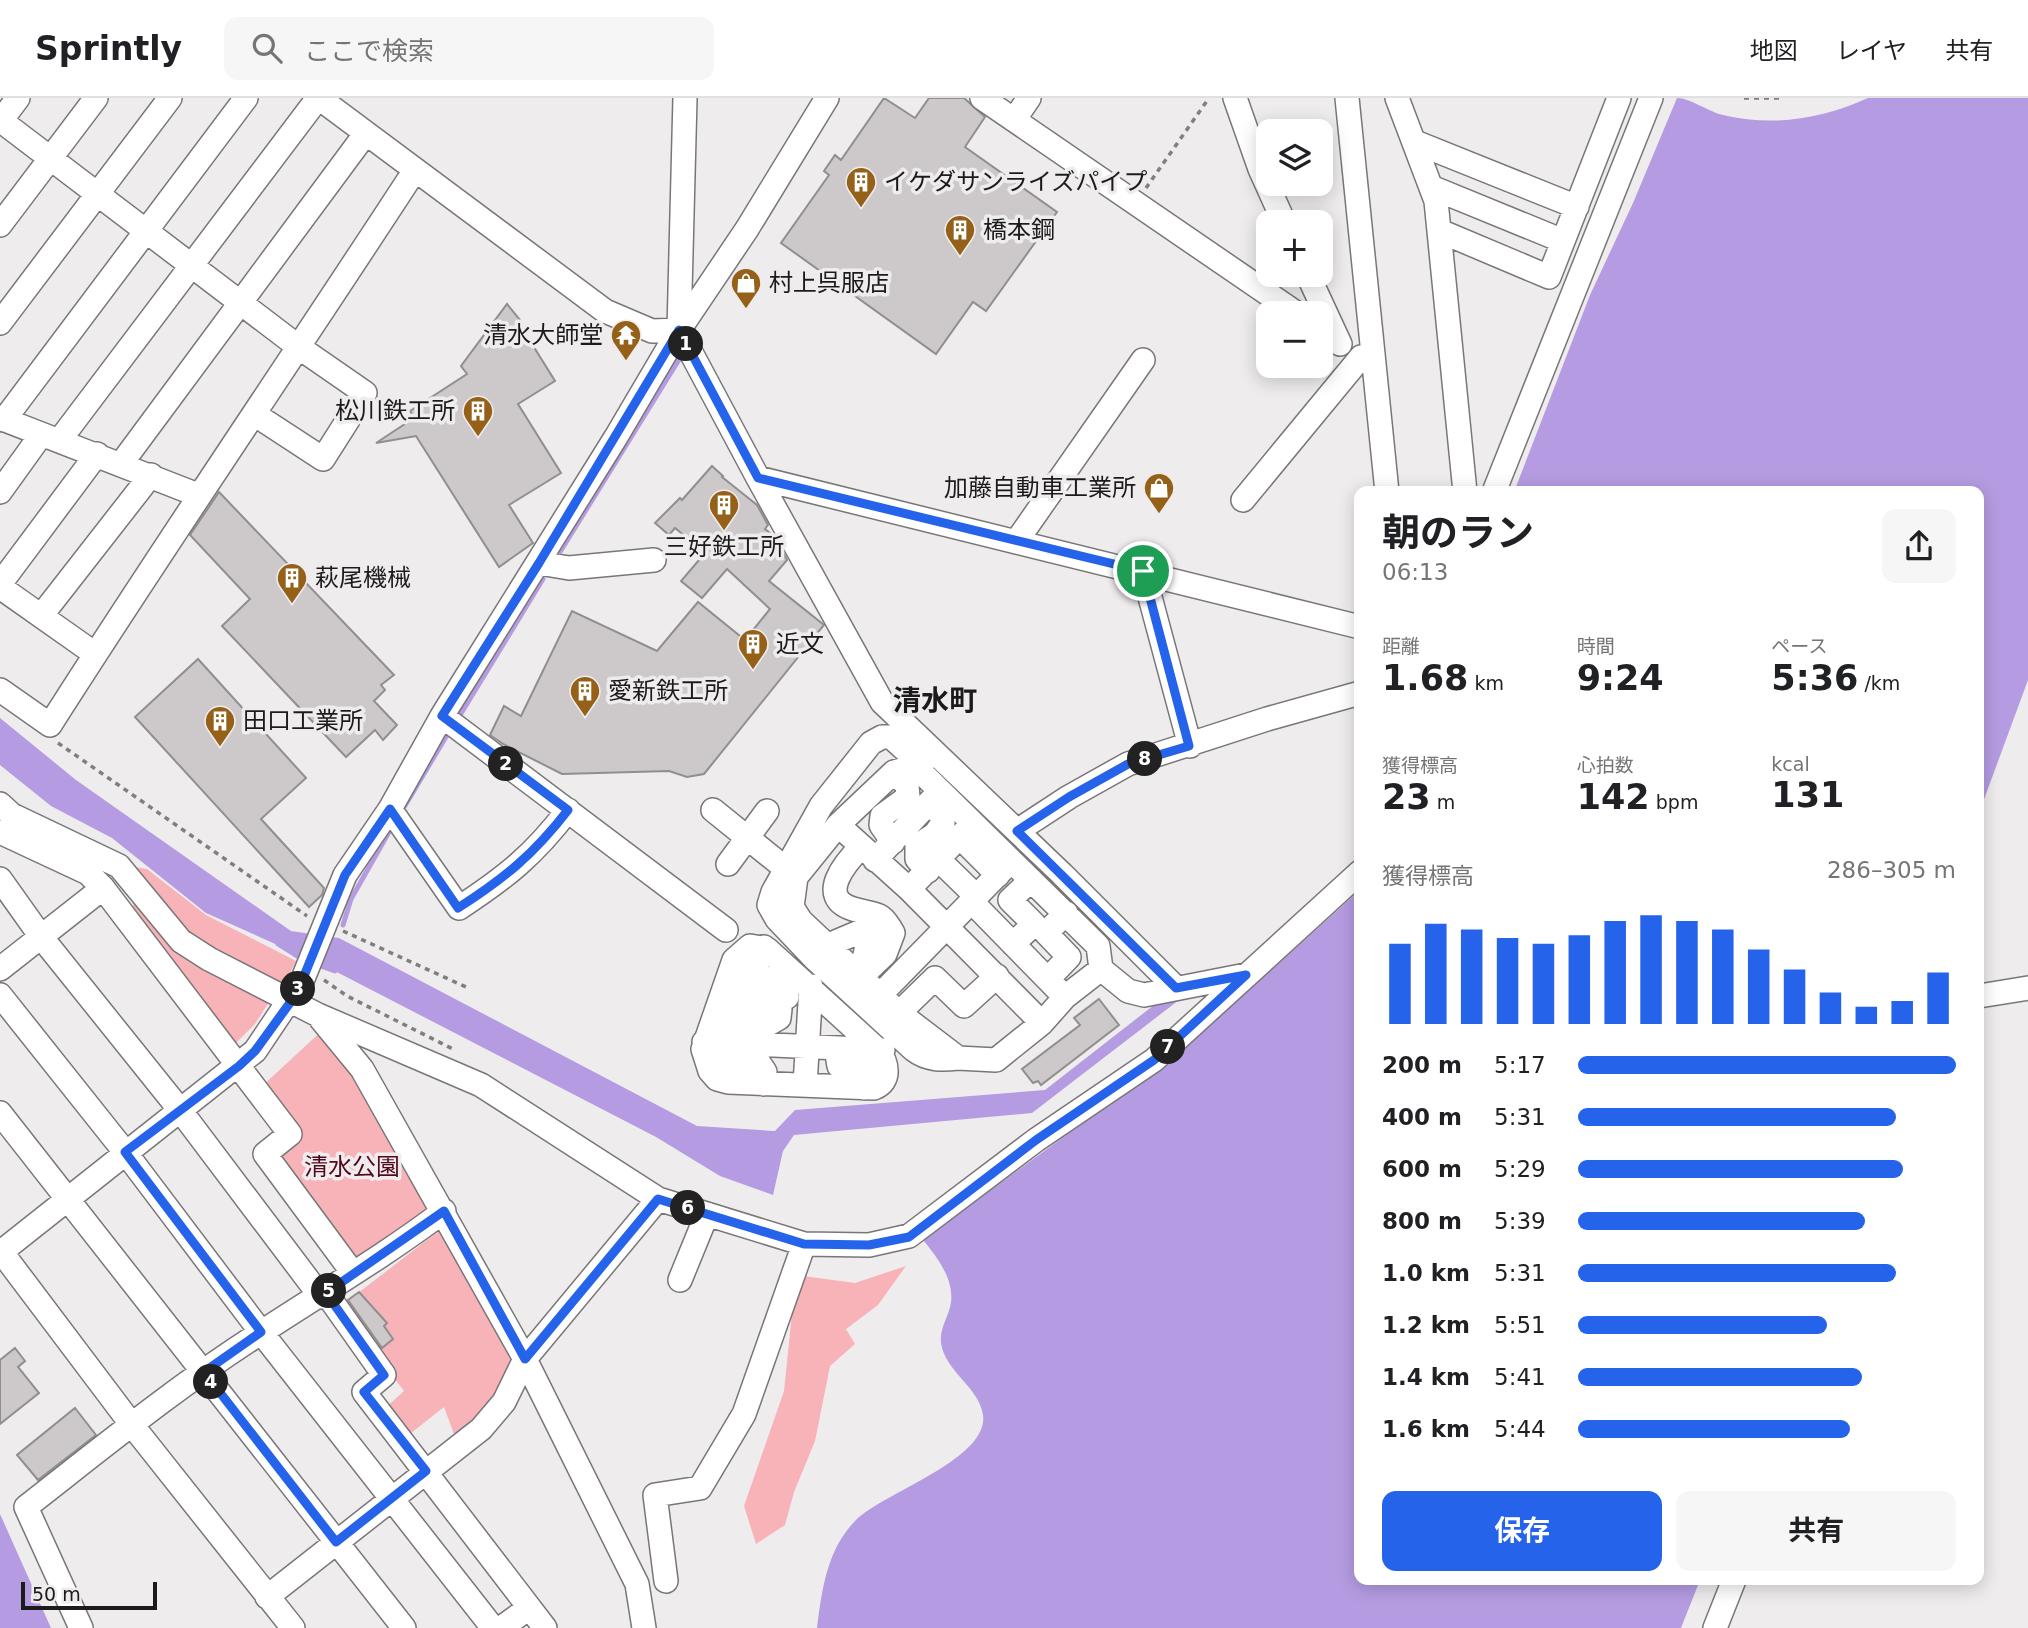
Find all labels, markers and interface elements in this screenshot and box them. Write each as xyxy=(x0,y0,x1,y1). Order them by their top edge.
search box xyxy=(224,17,714,80)
text: Sprintly xyxy=(35,29,182,68)
icon: search xyxy=(248,29,286,67)
text: ここで検索 xyxy=(304,36,434,66)
text: 地図 xyxy=(1750,37,1798,65)
text: レイヤ xyxy=(1836,37,1907,65)
text: 共有 xyxy=(1945,37,1993,65)
map controls xyxy=(1256,119,1333,378)
button: layers xyxy=(1256,119,1333,196)
building icon: イケダサンライズパイプ xyxy=(844,165,878,209)
place label: イケダサンライズパイプ xyxy=(884,168,1147,196)
button: + xyxy=(1256,210,1333,287)
building icon: 橋本鋼 xyxy=(943,213,977,257)
place label: 橋本鋼 xyxy=(983,216,1055,244)
shop icon: 村上呉服店 xyxy=(729,266,763,310)
place label: 村上呉服店 xyxy=(769,269,889,297)
button: − xyxy=(1256,301,1333,378)
temple icon: 清水大師堂 xyxy=(609,318,643,362)
place label: 清水大師堂 xyxy=(483,321,603,349)
pin: 1 xyxy=(668,327,704,362)
text: 1 xyxy=(679,332,692,354)
building icon: 松川鉄工所 xyxy=(461,394,495,438)
place label: 松川鉄工所 xyxy=(335,397,455,425)
shop icon: 加藤自動車工業所 xyxy=(1142,471,1176,515)
place label: 加藤自動車工業所 xyxy=(944,474,1136,502)
building icon: 三好鉄工所 xyxy=(707,488,741,532)
button: share xyxy=(1882,509,1956,583)
text: 朝のラン xyxy=(1382,511,1534,555)
place label: 三好鉄工所 xyxy=(664,533,784,561)
pin xyxy=(1113,541,1173,601)
icon: arrive xyxy=(1124,552,1162,590)
text: 06:13 xyxy=(1382,559,1448,585)
building icon: 萩尾機械 xyxy=(275,561,309,605)
place label: 萩尾機械 xyxy=(315,564,411,592)
building icon: 近文 xyxy=(736,627,770,671)
place label: 近文 xyxy=(776,630,824,658)
text: 距離 xyxy=(1382,635,1420,657)
text: 時間 xyxy=(1577,635,1615,657)
text: ペース xyxy=(1771,635,1827,657)
text: 1.68 xyxy=(1382,658,1468,698)
text: 9:24 xyxy=(1577,658,1664,698)
text: 5:36 xyxy=(1771,658,1858,698)
text: km xyxy=(1468,672,1504,694)
text: /km xyxy=(1858,672,1900,694)
building icon: 愛新鉄工所 xyxy=(568,674,602,718)
place label: 愛新鉄工所 xyxy=(608,677,728,705)
district label: 清水町 xyxy=(893,684,977,717)
building icon: 田口工業所 xyxy=(203,704,237,748)
place label: 田口工業所 xyxy=(243,707,363,735)
pin: 8 xyxy=(1128,742,1162,776)
pin: 2 xyxy=(489,746,524,782)
text: 8 xyxy=(1138,747,1151,769)
text: 2 xyxy=(499,752,512,774)
text: kcal xyxy=(1771,753,1810,775)
text: 獲得標高 xyxy=(1382,754,1458,776)
text: 心拍数 xyxy=(1577,754,1634,776)
text: 131 xyxy=(1771,775,1844,815)
text: 23 xyxy=(1382,777,1431,817)
text: 142 xyxy=(1577,777,1650,817)
text: m xyxy=(1431,791,1455,813)
text: bpm xyxy=(1650,791,1698,813)
text: 286–305 m xyxy=(1827,857,1956,883)
text: 獲得標高 xyxy=(1382,863,1474,889)
pin: 3 xyxy=(280,972,316,1006)
text: 3 xyxy=(291,977,304,999)
pin: 7 xyxy=(1150,1030,1186,1065)
text: 7 xyxy=(1161,1035,1174,1057)
text: 200 m xyxy=(1382,1052,1462,1078)
text: 5:17 xyxy=(1494,1052,1546,1078)
text: 400 m xyxy=(1382,1104,1462,1130)
text: 5:31 xyxy=(1494,1104,1546,1130)
park label: 清水公園 xyxy=(304,1153,400,1181)
text: 600 m xyxy=(1382,1156,1462,1182)
text: 5:29 xyxy=(1494,1156,1546,1182)
pin: 6 xyxy=(670,1190,706,1226)
text: 6 xyxy=(681,1196,694,1218)
text: 800 m xyxy=(1382,1208,1462,1234)
text: 5:39 xyxy=(1494,1208,1546,1234)
text: 1.0 km xyxy=(1382,1260,1470,1286)
text: 5:31 xyxy=(1494,1260,1546,1286)
pin: 5 xyxy=(312,1274,346,1308)
text: 5 xyxy=(322,1279,335,1301)
text: 1.2 km xyxy=(1382,1312,1470,1338)
text: 5:51 xyxy=(1494,1312,1546,1338)
pin: 4 xyxy=(194,1364,228,1400)
text: 1.4 km xyxy=(1382,1364,1470,1390)
text: 5:41 xyxy=(1494,1364,1546,1390)
text: 4 xyxy=(204,1370,217,1392)
text: 1.6 km xyxy=(1382,1416,1470,1442)
text: 5:44 xyxy=(1494,1416,1546,1442)
button: 保存 xyxy=(1382,1491,1662,1571)
button: 共有 xyxy=(1676,1491,1956,1571)
scale bar xyxy=(21,1579,158,1611)
text: 50 m xyxy=(32,1583,81,1605)

